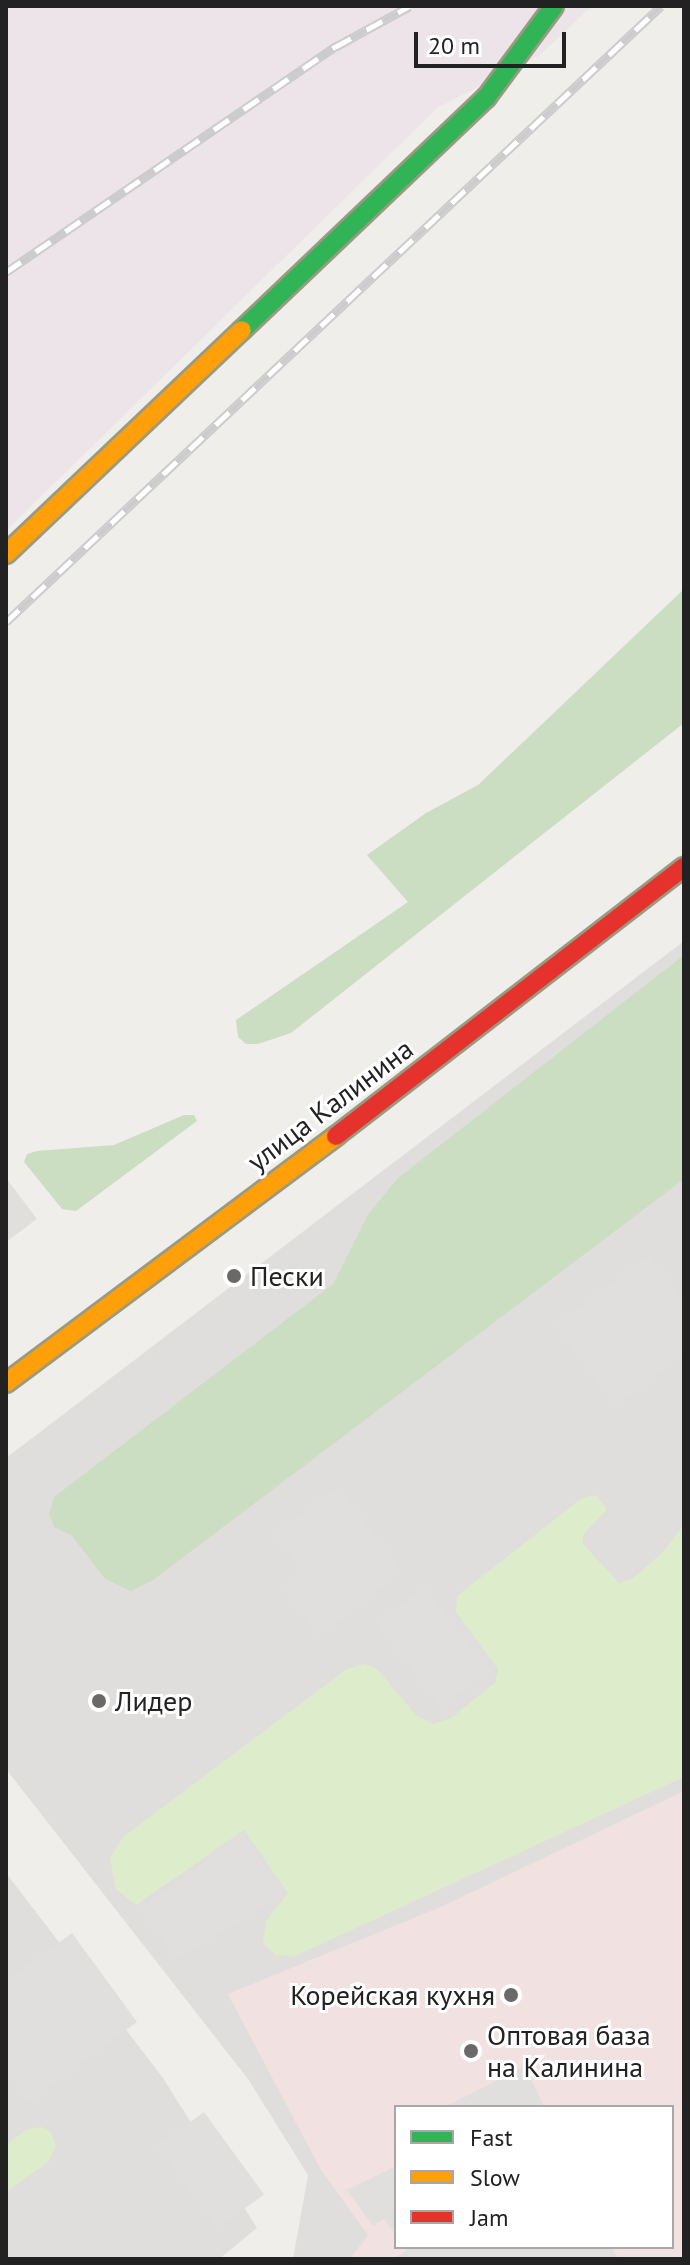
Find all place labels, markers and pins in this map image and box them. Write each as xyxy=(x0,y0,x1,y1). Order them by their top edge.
place label: Пески xyxy=(250,1259,324,1293)
marker: Пески xyxy=(225,1267,243,1285)
place label: Лидер xyxy=(115,1684,192,1718)
marker: Лидер xyxy=(90,1692,108,1710)
place label: Корейская кухня xyxy=(290,1978,495,2012)
marker: Корейская кухня xyxy=(502,1986,520,2004)
place label: Оптовая база на Калинина xyxy=(487,2018,651,2084)
marker: Оптовая база на Калинина xyxy=(462,2042,480,2060)

